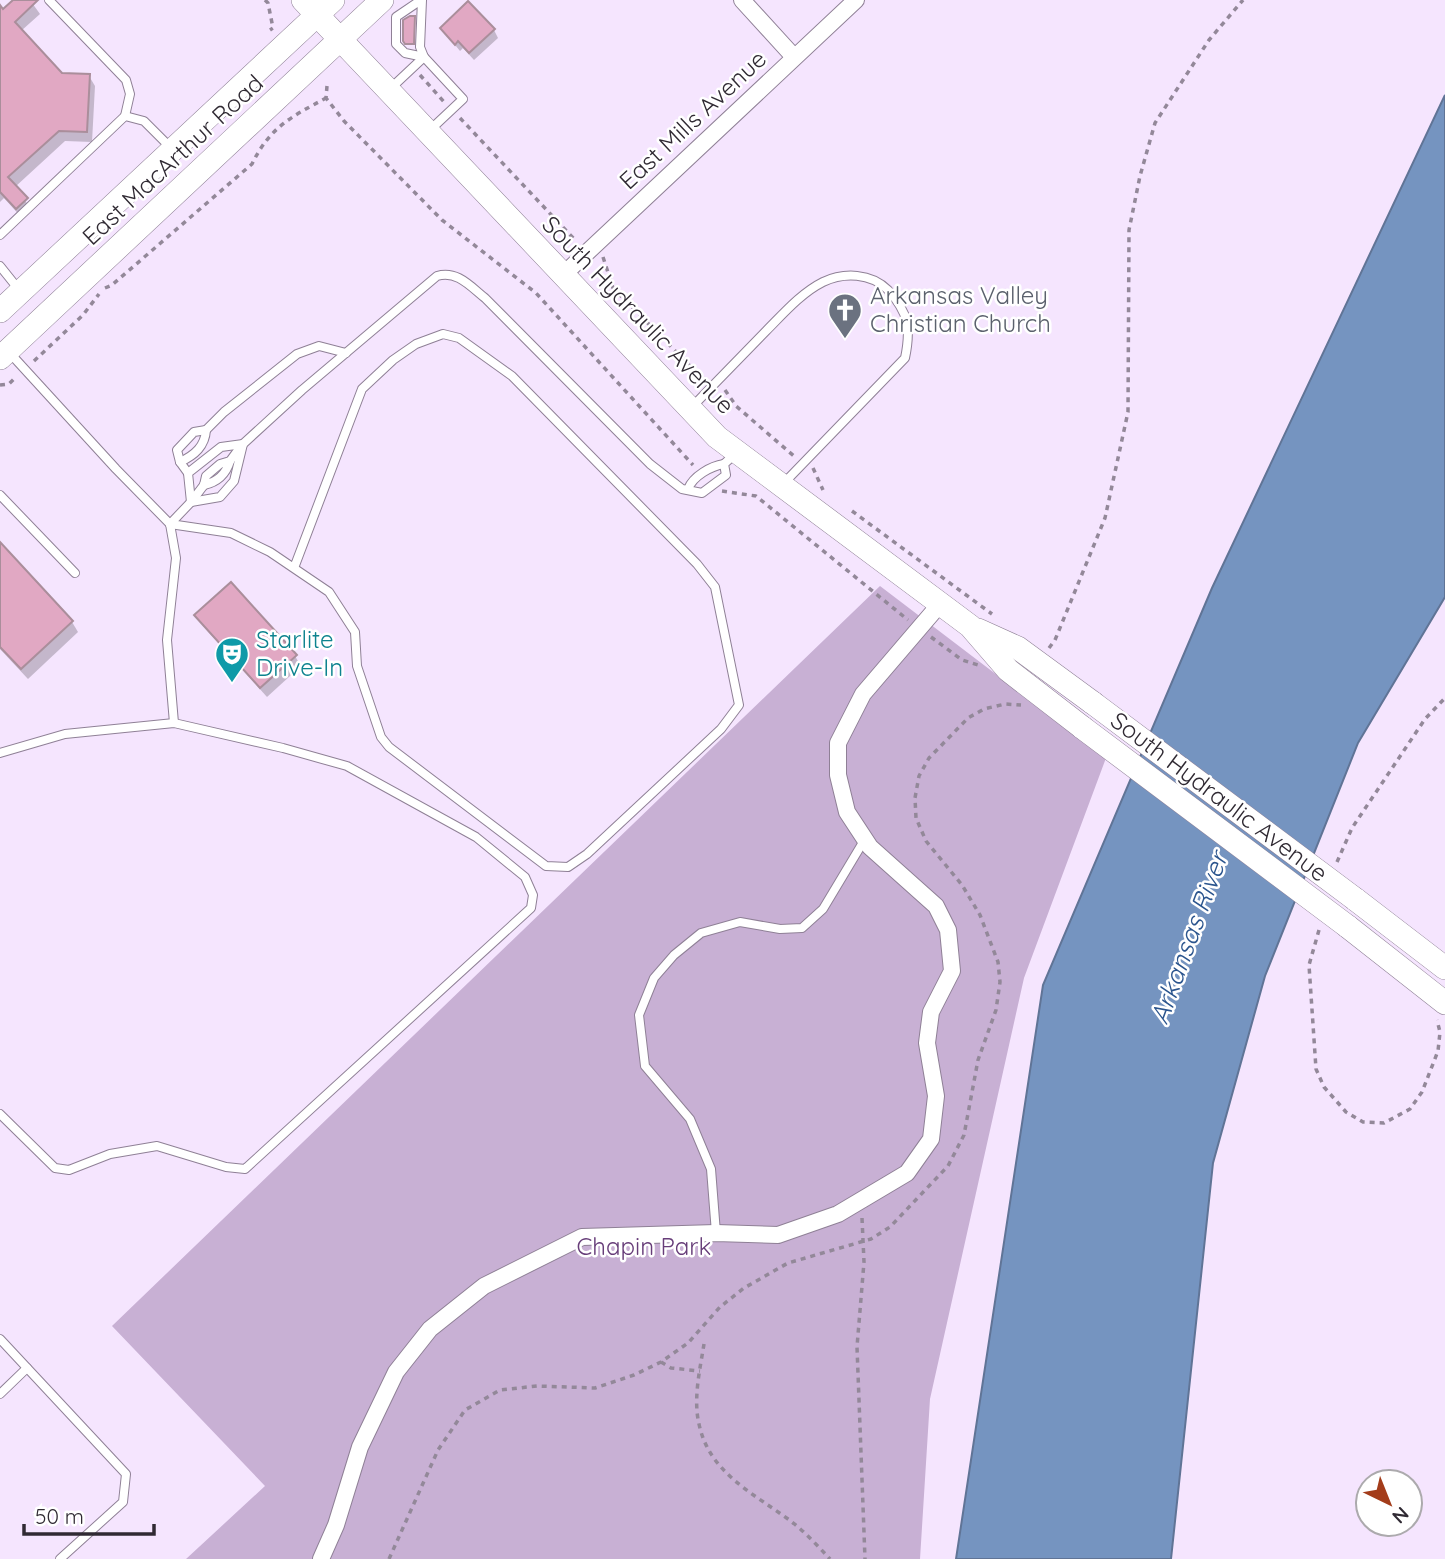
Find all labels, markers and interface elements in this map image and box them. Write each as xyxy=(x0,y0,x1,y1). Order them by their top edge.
street label: East Mills Avenue xyxy=(613,43,772,195)
street label: East MacArthur Road xyxy=(76,68,269,251)
street label: South Hydraulic Avenue xyxy=(536,209,741,420)
place label: Arkansas Valley Christian Church xyxy=(870,280,1051,338)
church icon: Arkansas Valley Christian Church xyxy=(826,291,864,340)
place label: Starlite Drive-In xyxy=(256,624,343,682)
theatre icon: Starlite Drive-In xyxy=(213,635,251,684)
street label: South Hydraulic Avenue xyxy=(1105,705,1334,888)
water label: Arkansas River xyxy=(1142,845,1236,1028)
park label: Chapin Park xyxy=(577,1231,711,1261)
north arrow xyxy=(1354,1468,1424,1538)
scale bar xyxy=(24,1492,154,1536)
text: N xyxy=(1387,1502,1414,1529)
text: 50 m xyxy=(35,1503,84,1529)

